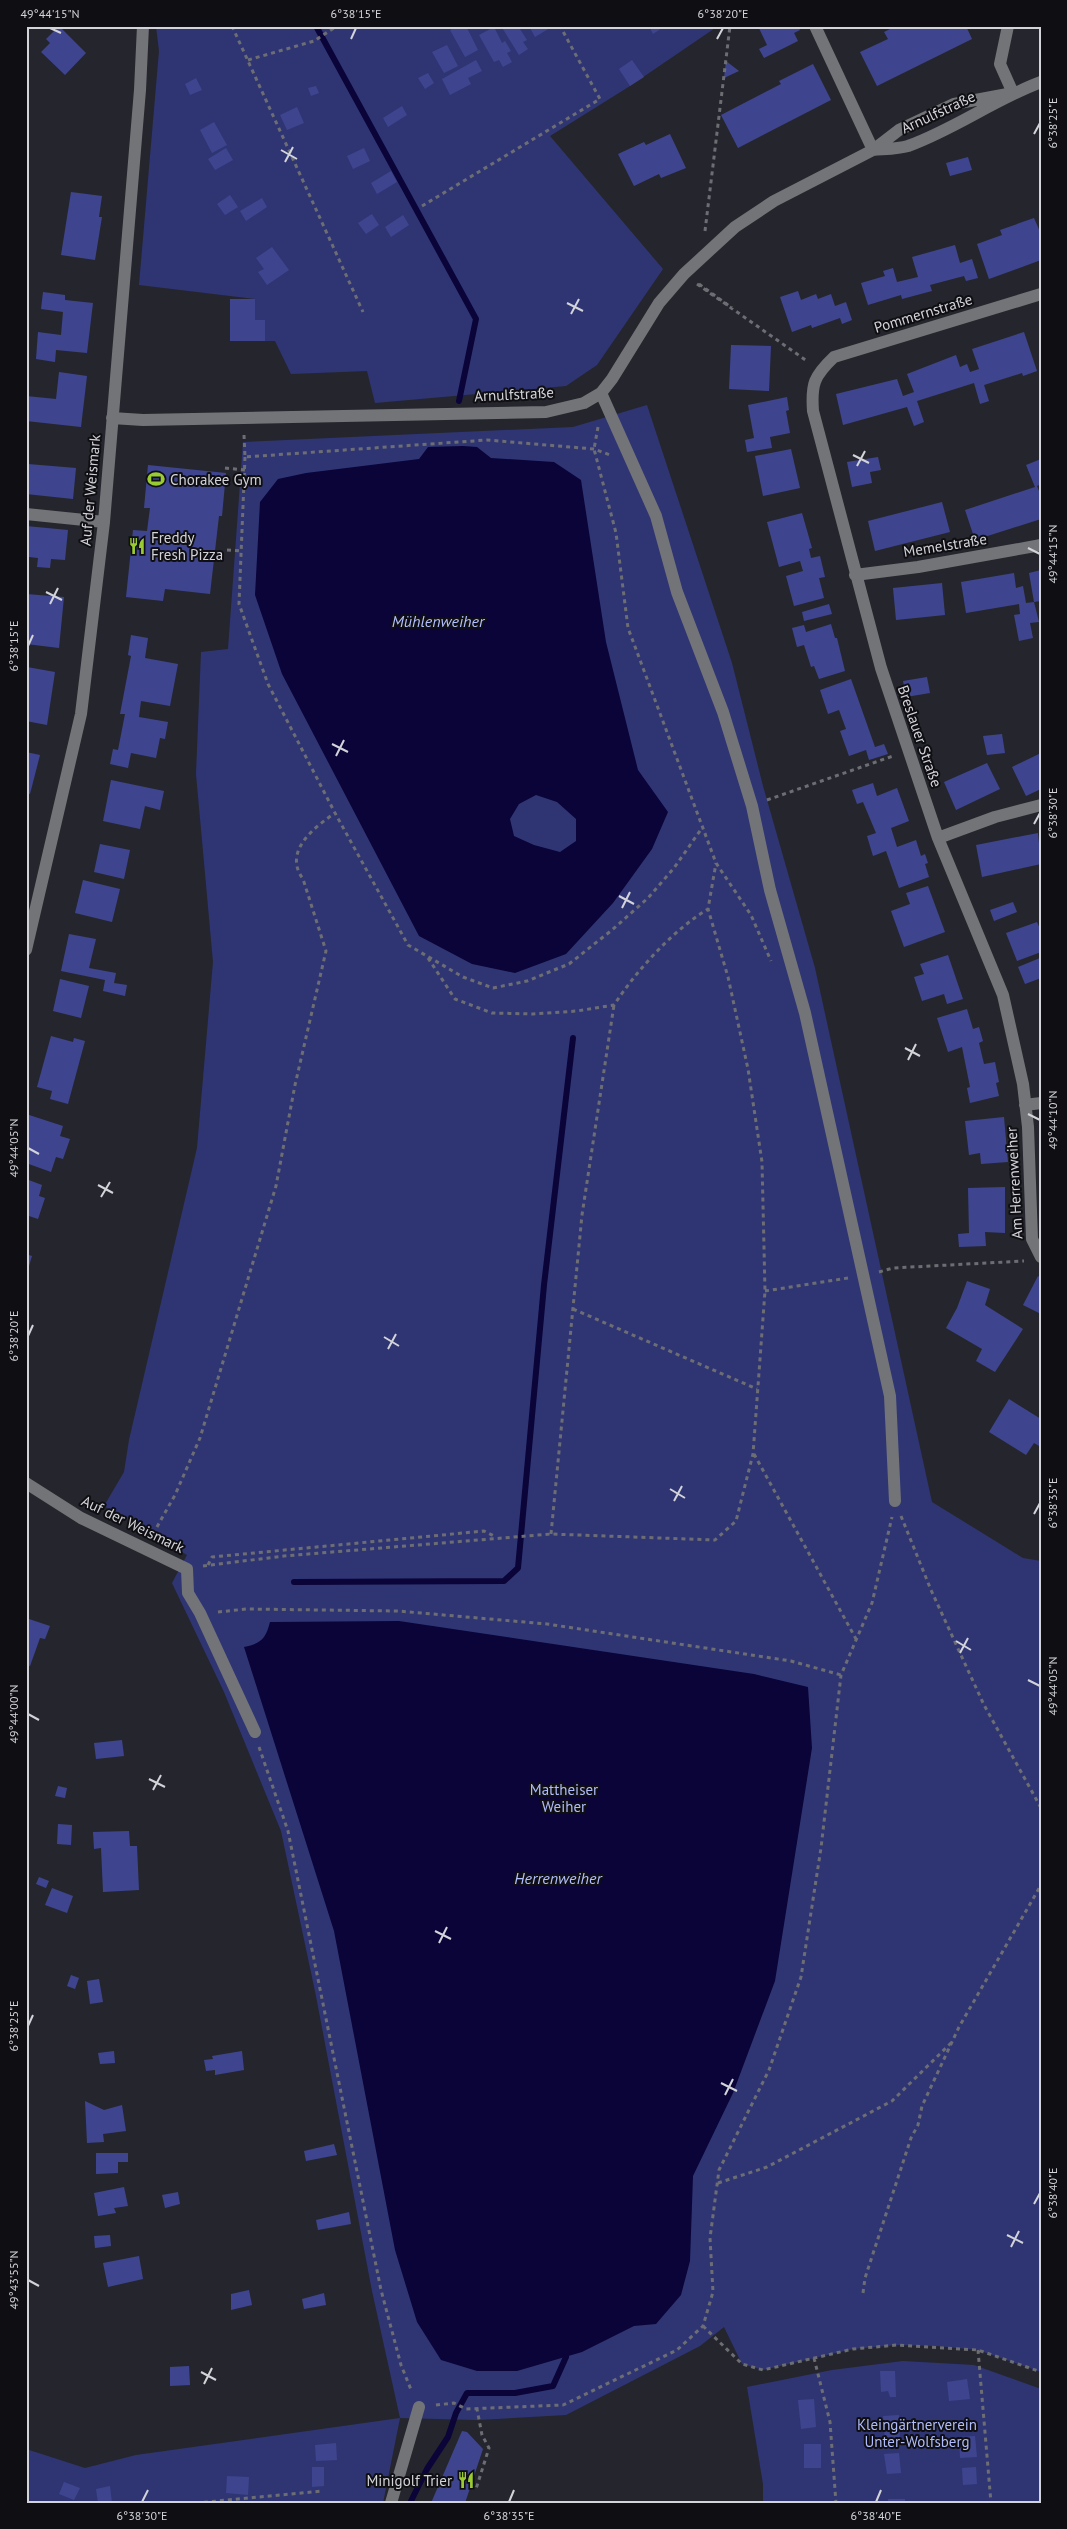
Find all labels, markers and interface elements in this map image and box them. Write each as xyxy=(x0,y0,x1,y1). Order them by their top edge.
text: 49°44'15"N xyxy=(20,6,80,21)
text: 6°38'15"E xyxy=(331,6,381,21)
text: 6°38'20"E xyxy=(698,6,748,21)
street label: Arnulfstraße xyxy=(898,87,978,137)
text: 6°38'25"E xyxy=(1045,98,1060,148)
street label: Pommernstraße xyxy=(872,289,974,337)
street label: Arnulfstraße xyxy=(474,382,554,406)
street label: Auf der Weismark xyxy=(76,433,104,547)
sports icon: Chorakee Gym xyxy=(146,469,166,489)
place label: Chorakee Gym xyxy=(170,470,262,489)
text: 49°44'15"N xyxy=(1045,524,1060,584)
place label: Freddy Fresh Pizza xyxy=(151,528,223,564)
street label: Memelstraße xyxy=(902,529,988,561)
restaurant icon: Freddy Fresh Pizza xyxy=(127,536,147,556)
water label: Mühlenweiher xyxy=(392,611,486,631)
text: 6°38'15"E xyxy=(6,621,21,671)
street label: Breslauer Straße xyxy=(894,683,946,789)
text: 6°38'30"E xyxy=(1045,788,1060,838)
text: 49°44'10"N xyxy=(1045,1090,1060,1150)
text: 49°44'05"N xyxy=(6,1118,21,1178)
street label: Am Herrenweiher xyxy=(1002,1127,1026,1239)
text: 6°38'20"E xyxy=(6,1311,21,1361)
text: 6°38'35"E xyxy=(1045,1478,1060,1528)
street label: Auf der Weismark xyxy=(79,1491,188,1557)
text: 49°44'05"N xyxy=(1045,1656,1060,1716)
text: 49°44'00"N xyxy=(6,1684,21,1744)
park label: Mattheiser Weiher xyxy=(530,1780,598,1816)
water label: Herrenweiher xyxy=(514,1868,603,1888)
text: 6°38'25"E xyxy=(6,2001,21,2051)
text: 6°38'40"E xyxy=(1045,2168,1060,2218)
text: 49°43'55"N xyxy=(6,2250,21,2310)
park label: Kleingärtnerverein Unter-Wolfsberg xyxy=(857,2415,977,2451)
restaurant icon: Minigolf Trier xyxy=(456,2470,476,2490)
place label: Minigolf Trier xyxy=(366,2471,452,2490)
text: 6°38'30"E xyxy=(117,2508,167,2523)
text: 6°38'35"E xyxy=(484,2508,534,2523)
text: 6°38'40"E xyxy=(851,2508,901,2523)

